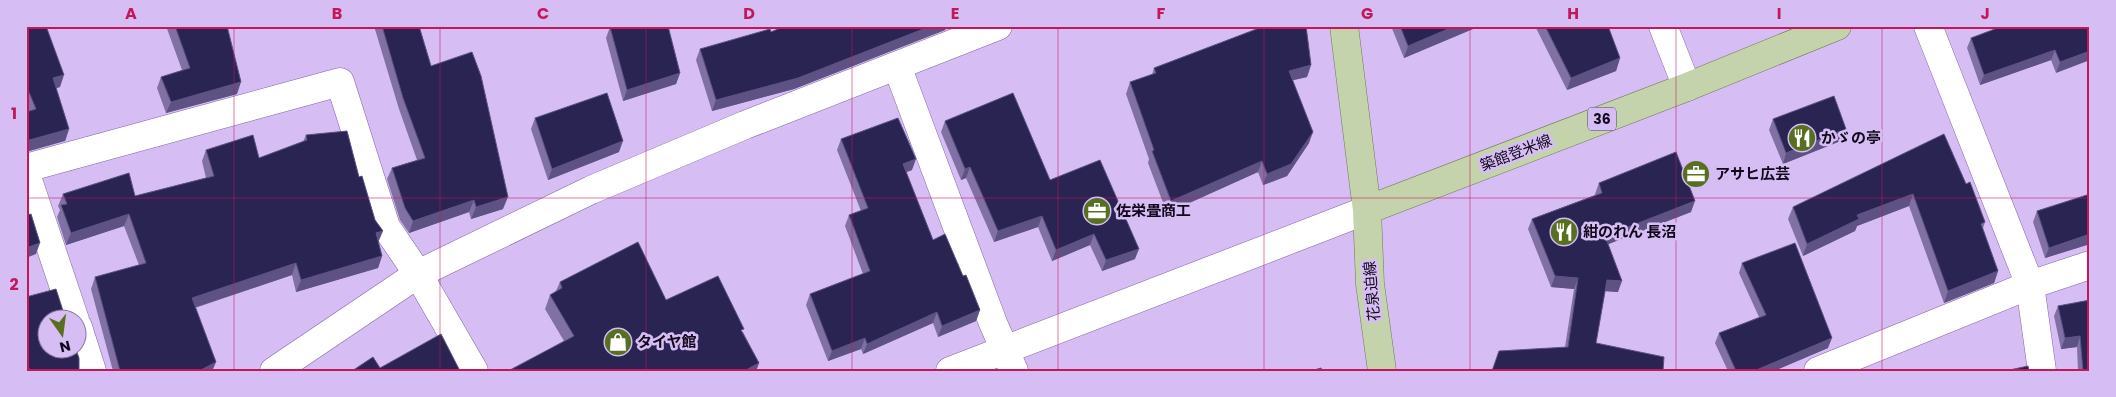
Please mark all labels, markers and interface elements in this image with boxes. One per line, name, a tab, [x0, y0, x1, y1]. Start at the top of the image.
text: A	[125, 2, 137, 25]
text: B	[332, 2, 342, 25]
text: C	[537, 2, 549, 25]
text: D	[743, 2, 755, 25]
text: E	[951, 2, 959, 25]
text: F	[1157, 2, 1166, 25]
text: G	[1361, 2, 1373, 25]
text: H	[1567, 2, 1579, 25]
text: I	[1777, 2, 1781, 25]
text: J	[1980, 2, 1990, 25]
text: 1	[11, 102, 17, 125]
road number: 36	[1588, 108, 1616, 130]
restaurant icon: かゞの亭	[1787, 123, 1817, 153]
place label: かゞの亭	[1821, 127, 1881, 148]
street label: 築館登米線	[1477, 129, 1555, 176]
office icon: アサヒ広芸	[1681, 159, 1711, 189]
place label: アサヒ広芸	[1715, 163, 1790, 184]
office icon: 佐栄畳商工	[1082, 196, 1112, 226]
place label: 佐栄畳商工	[1116, 200, 1191, 221]
restaurant icon: 紺のれん 長沼	[1549, 217, 1579, 247]
place label: 紺のれん 長沼	[1583, 221, 1676, 242]
street label: 花泉迫線	[1358, 260, 1385, 322]
text: 2	[9, 273, 19, 296]
north arrow	[38, 310, 88, 360]
shop icon: タイヤ館	[603, 327, 633, 357]
place label: タイヤ館	[637, 331, 697, 352]
text: N	[58, 336, 73, 358]

